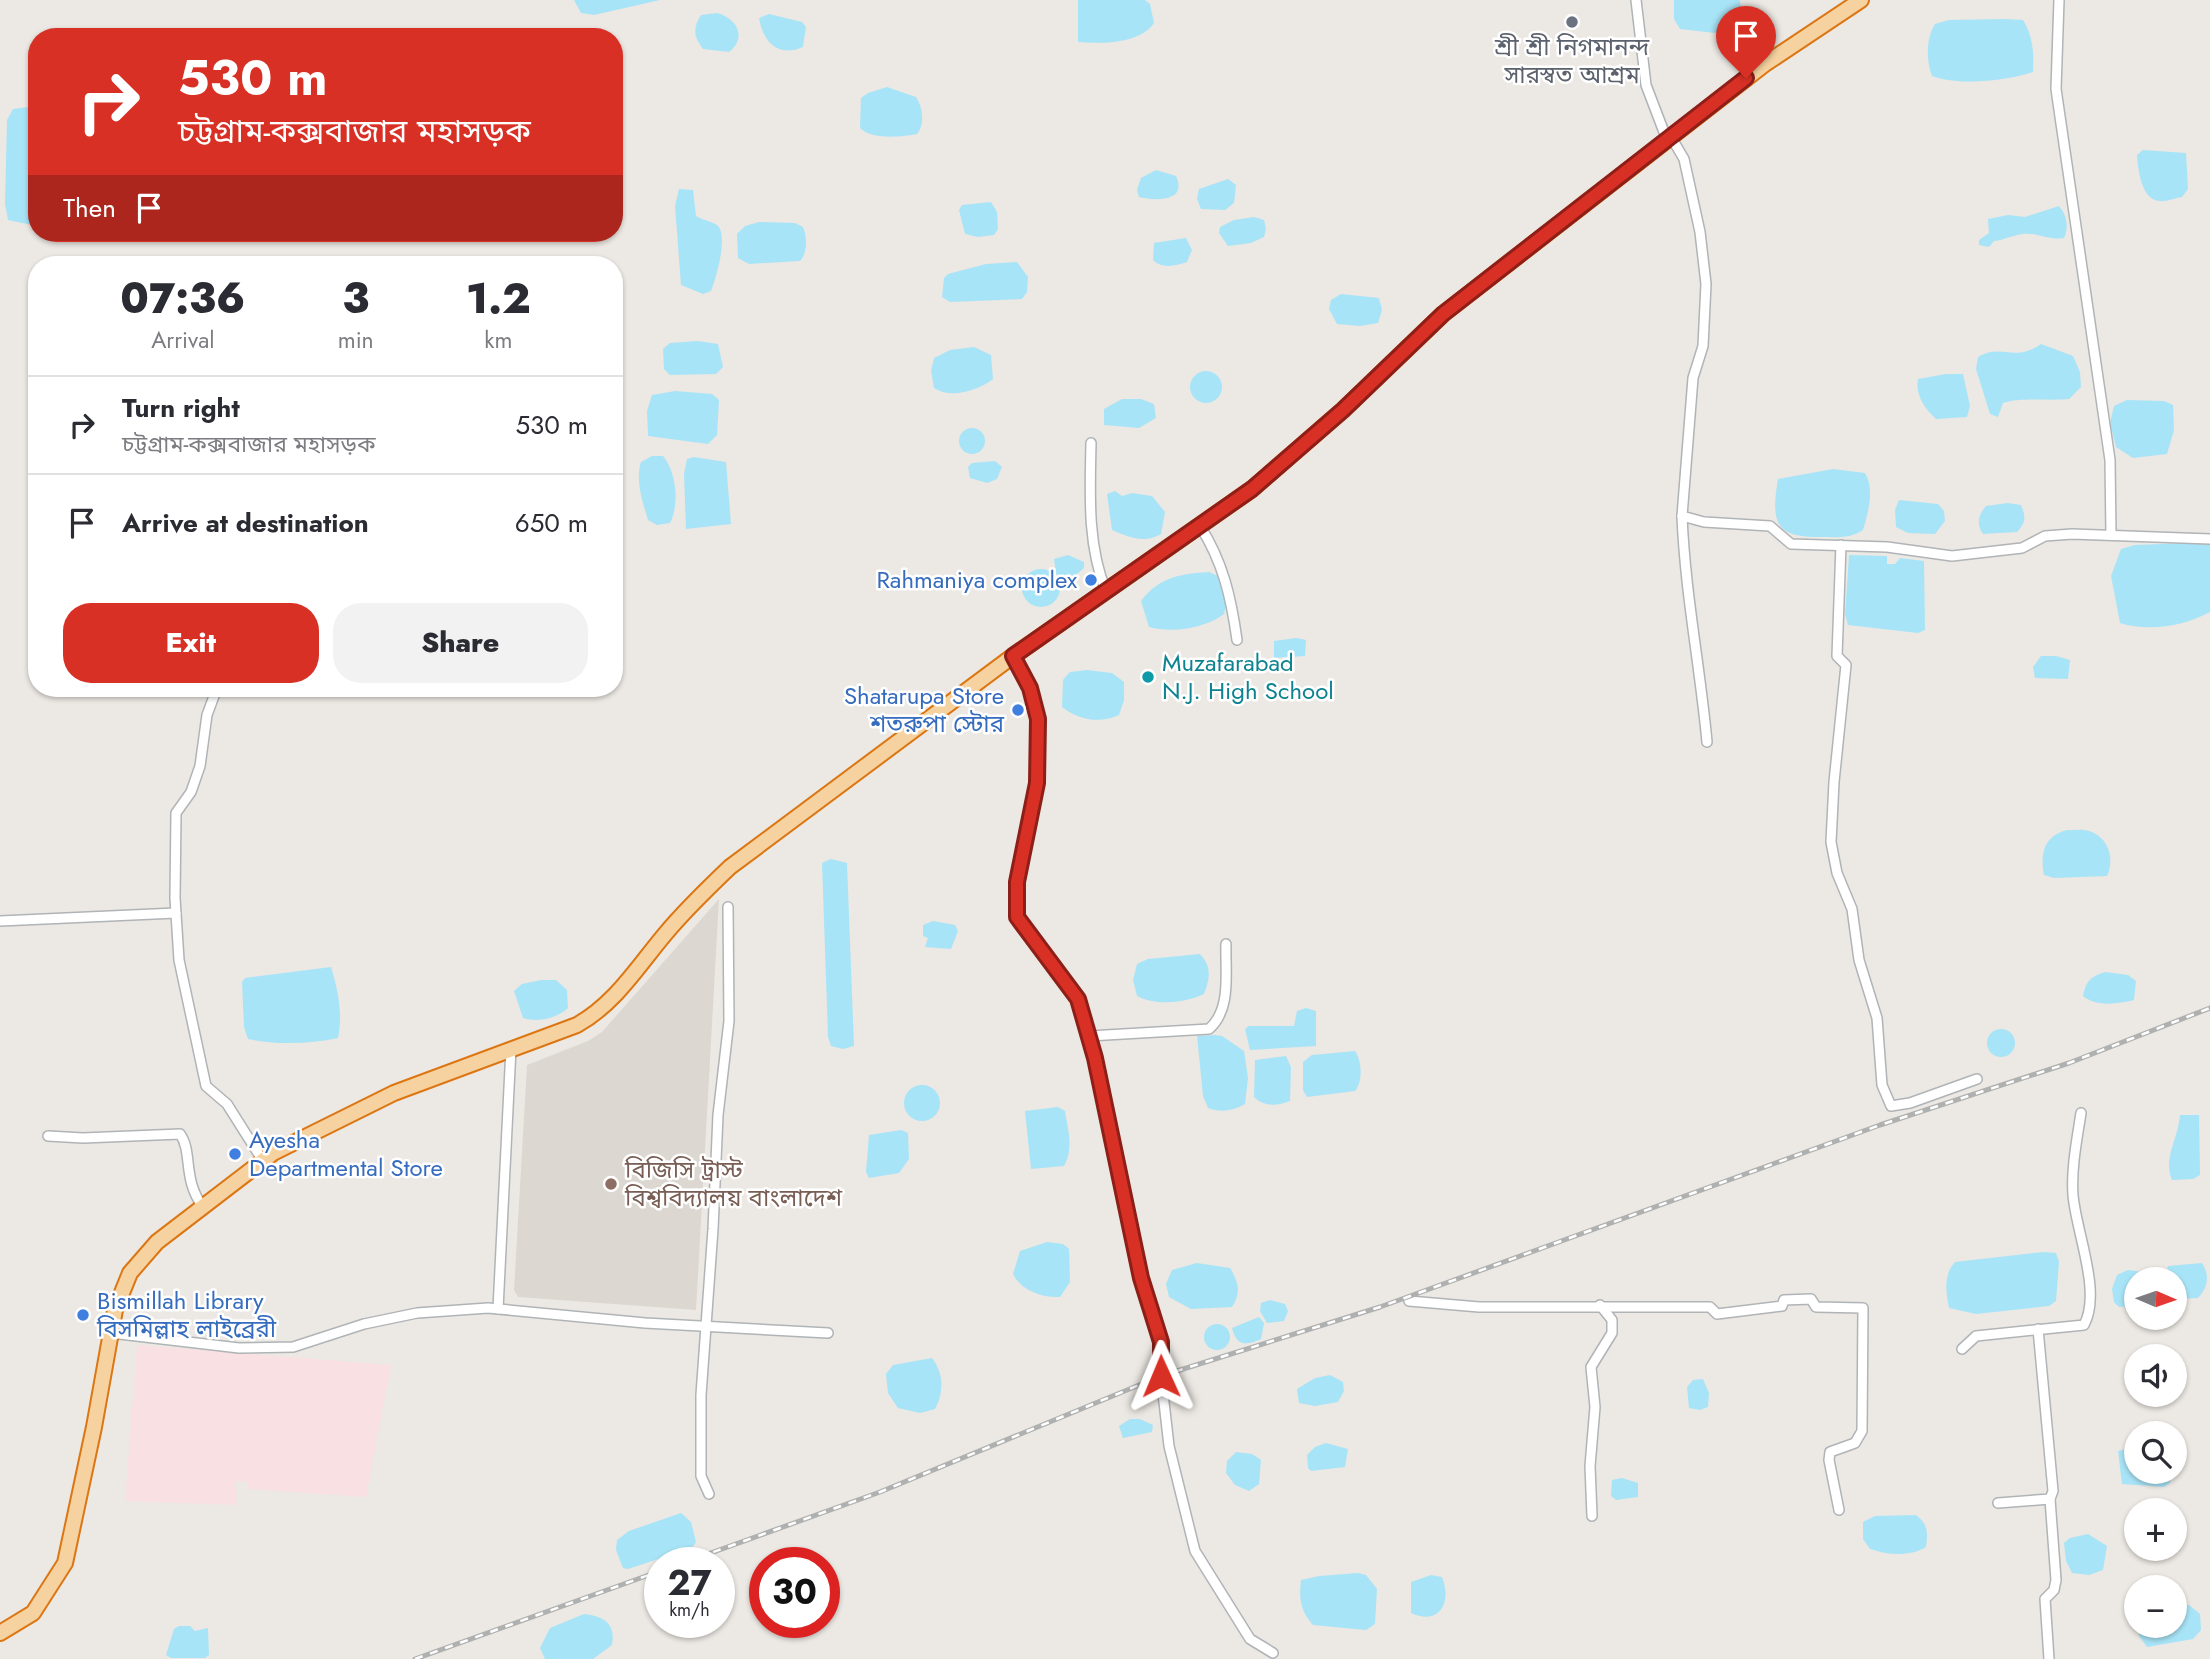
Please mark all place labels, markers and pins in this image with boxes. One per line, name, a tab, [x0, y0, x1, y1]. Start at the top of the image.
pin	[1716, 6, 1776, 78]
marker: শ্রী শ্রী নিগমানন্দ সারস্বত আশ্রম	[1564, 14, 1580, 30]
place label: শ্রী শ্রী নিগমানন্দ সারস্বত আশ্রম	[1494, 29, 1650, 92]
place label: Rahmaniya complex	[876, 562, 1078, 597]
marker: Rahmaniya complex	[1083, 572, 1099, 588]
place label: Muzafarabad N.J. High School	[1162, 645, 1334, 708]
marker: Muzafarabad N.J. High School	[1140, 669, 1156, 685]
place label: Shatarupa Store শতরুপা স্টোর	[844, 678, 1005, 741]
marker: Shatarupa Store শতরুপা স্টোর	[1010, 702, 1026, 718]
place label: Ayesha Departmental Store	[249, 1122, 443, 1185]
marker: Ayesha Departmental Store	[227, 1146, 243, 1162]
place label: বিজিসি ট্রাস্ট বিশ্ববিদ্যালয় বাংলাদেশ	[624, 1152, 843, 1215]
marker: বিজিসি ট্রাস্ট বিশ্ববিদ্যালয় বাংলাদেশ	[603, 1176, 619, 1192]
place label: Bismillah Library বিসমিল্লাহ লাইব্রেরী	[96, 1283, 277, 1346]
marker: Bismillah Library বিসমিল্লাহ লাইব্রেরী	[75, 1307, 91, 1323]

